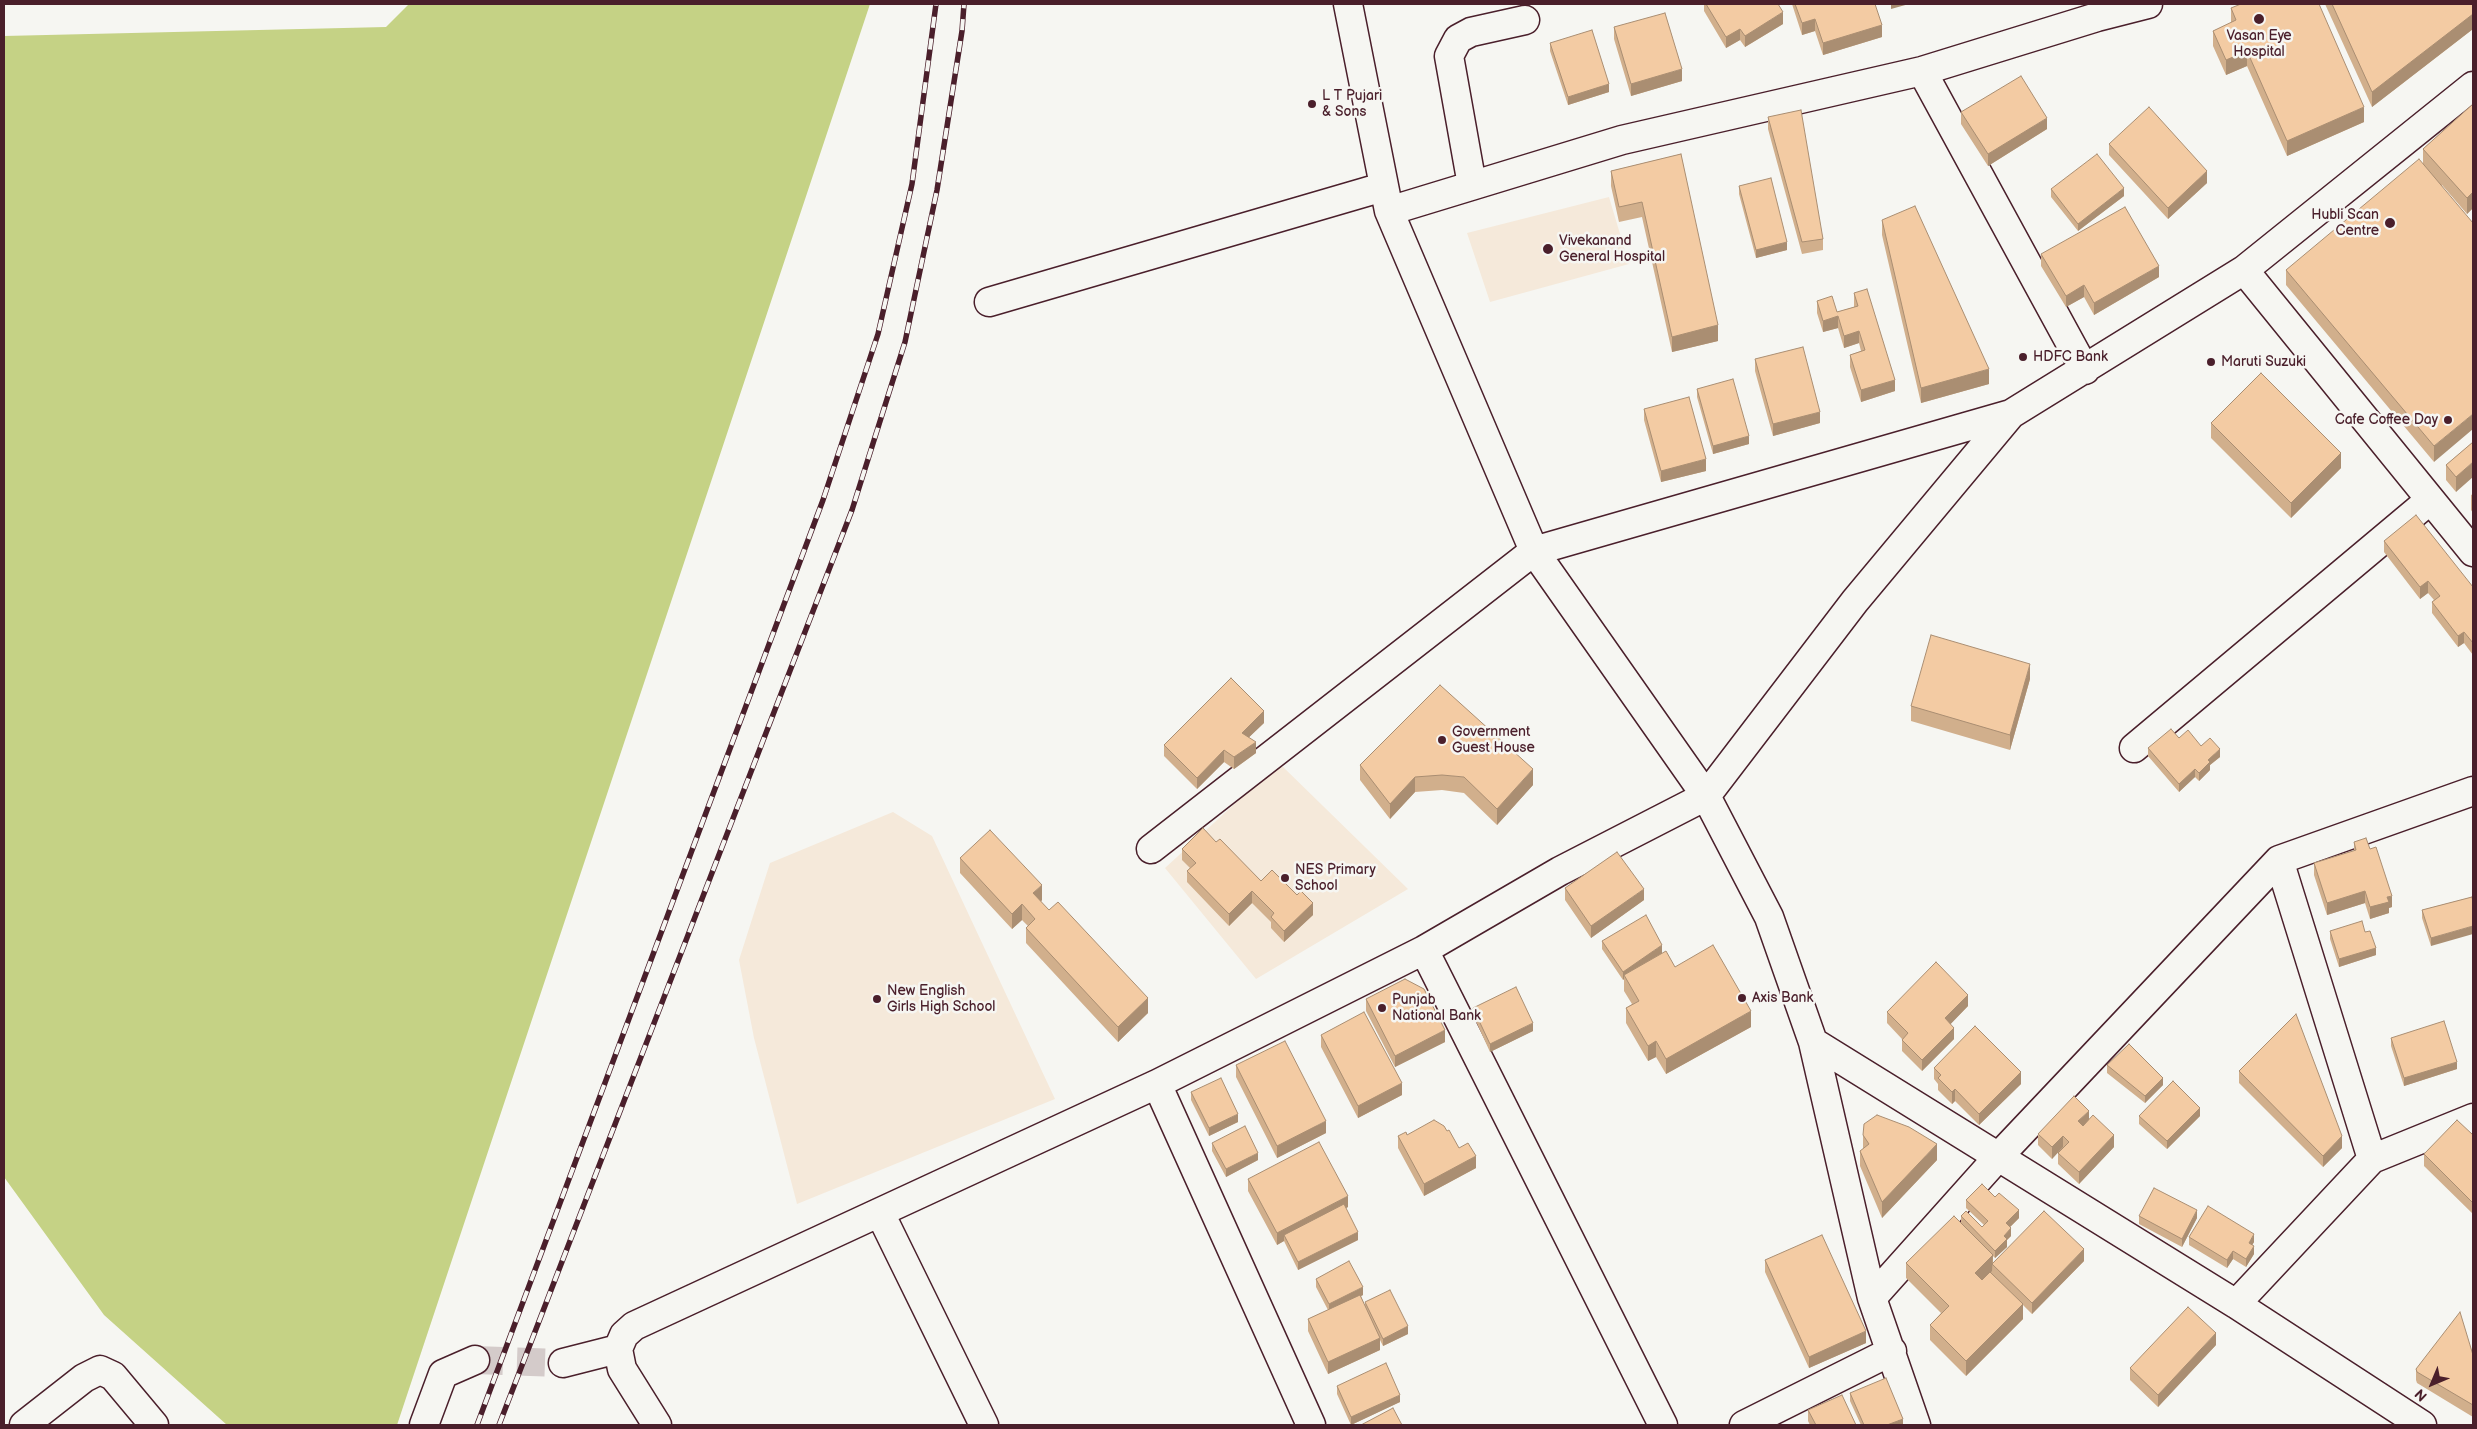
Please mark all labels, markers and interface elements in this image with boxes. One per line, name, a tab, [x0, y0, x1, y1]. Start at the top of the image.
marker: Vasan Eye Hospital	[2252, 12, 2266, 26]
place label: Vasan Eye Hospital	[2226, 28, 2292, 60]
place label: L T Pujari & Sons	[1322, 88, 1382, 120]
marker: L T Pujari & Sons	[1306, 98, 1318, 110]
place label: Hubli Scan Centre	[2311, 207, 2379, 240]
marker: Hubli Scan Centre	[2383, 216, 2397, 230]
place label: Vivekanand General Hospital	[1559, 233, 1665, 266]
marker: Vivekanand General Hospital	[1541, 242, 1555, 256]
place label: HDFC Bank	[2033, 349, 2108, 365]
marker: HDFC Bank	[2017, 351, 2029, 363]
place label: Maruti Suzuki	[2221, 354, 2306, 370]
marker: Maruti Suzuki	[2205, 356, 2217, 368]
place label: Cafe Coffee Day	[2335, 412, 2438, 428]
marker: Cafe Coffee Day	[2442, 414, 2454, 426]
place label: Government Guest House	[1452, 724, 1535, 756]
marker: Government Guest House	[1436, 734, 1448, 746]
place label: NES Primary School	[1295, 862, 1376, 894]
marker: NES Primary School	[1279, 872, 1291, 884]
place label: New English Girls High School	[887, 983, 995, 1016]
place label: Axis Bank	[1752, 990, 1813, 1006]
place label: Punjab National Bank	[1392, 992, 1481, 1024]
marker: Axis Bank	[1736, 992, 1748, 1004]
marker: New English Girls High School	[871, 993, 883, 1005]
marker: Punjab National Bank	[1376, 1002, 1388, 1014]
north arrow	[2407, 1359, 2457, 1409]
text: N	[2411, 1385, 2431, 1405]

